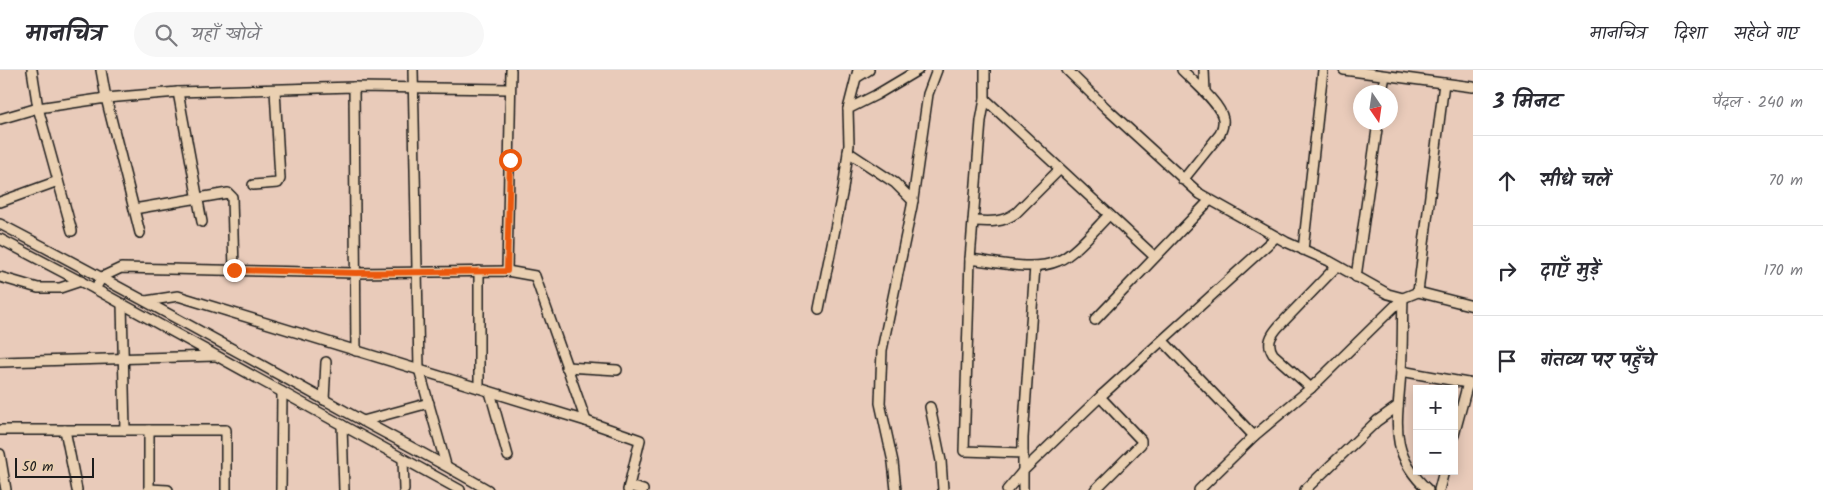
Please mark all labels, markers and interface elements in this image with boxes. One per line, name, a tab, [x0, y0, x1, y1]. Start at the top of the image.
search box	[134, 12, 484, 57]
text: मानचित्र	[25, 15, 104, 54]
text: यहाँ खोजें	[192, 20, 260, 50]
text: मानचित्र	[1590, 20, 1646, 49]
text: दिशा	[1674, 20, 1706, 49]
text: सहेजे गए	[1734, 20, 1798, 49]
icon: search	[152, 21, 180, 49]
north arrow	[1353, 85, 1398, 130]
text: 3 मिनट	[1493, 86, 1560, 119]
text: पैदल · 240 m	[1713, 90, 1803, 115]
route start	[499, 149, 522, 172]
text: सीधे चलें	[1540, 166, 1610, 196]
icon: ahead	[1493, 167, 1521, 195]
text: 70 m	[1768, 168, 1803, 193]
text: दाएँ मुड़ें	[1540, 256, 1599, 286]
icon: right	[1493, 257, 1521, 285]
text: 170 m	[1763, 258, 1803, 283]
route end	[223, 259, 246, 282]
text: गंतव्य पर पहुँचे	[1540, 346, 1655, 376]
icon: arrive	[1493, 347, 1521, 375]
map controls	[1413, 385, 1458, 475]
button: +	[1413, 385, 1458, 430]
button: −	[1413, 430, 1458, 475]
scale bar	[15, 455, 94, 478]
text: 50 m	[22, 456, 53, 478]

